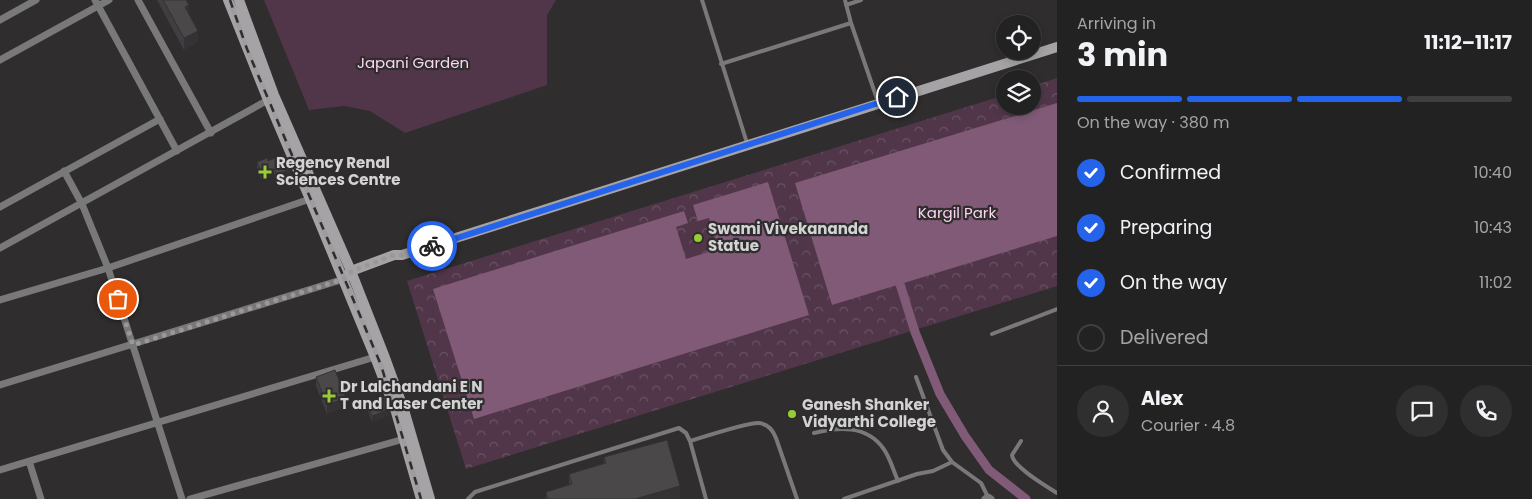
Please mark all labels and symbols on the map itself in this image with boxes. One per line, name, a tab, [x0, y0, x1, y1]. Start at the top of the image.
park label: Japani Garden	[357, 52, 469, 73]
pin	[876, 76, 918, 118]
place label: Regency Renal Sciences Centre	[276, 152, 400, 190]
marker: Regency Renal Sciences Centre	[258, 165, 272, 179]
park label: Kargil Park	[918, 202, 996, 223]
place label: Swami Vivekananda Statue	[708, 218, 868, 256]
courier	[407, 221, 457, 271]
marker: Swami Vivekananda Statue	[692, 232, 704, 244]
pin	[97, 278, 139, 320]
place label: Dr Lalchandani E N T and Laser Center	[340, 376, 483, 414]
marker: Dr Lalchandani E N T and Laser Center	[322, 389, 336, 403]
place label: Ganesh Shanker Vidyarthi College	[802, 394, 936, 432]
marker: Ganesh Shanker Vidyarthi College	[786, 408, 798, 420]

